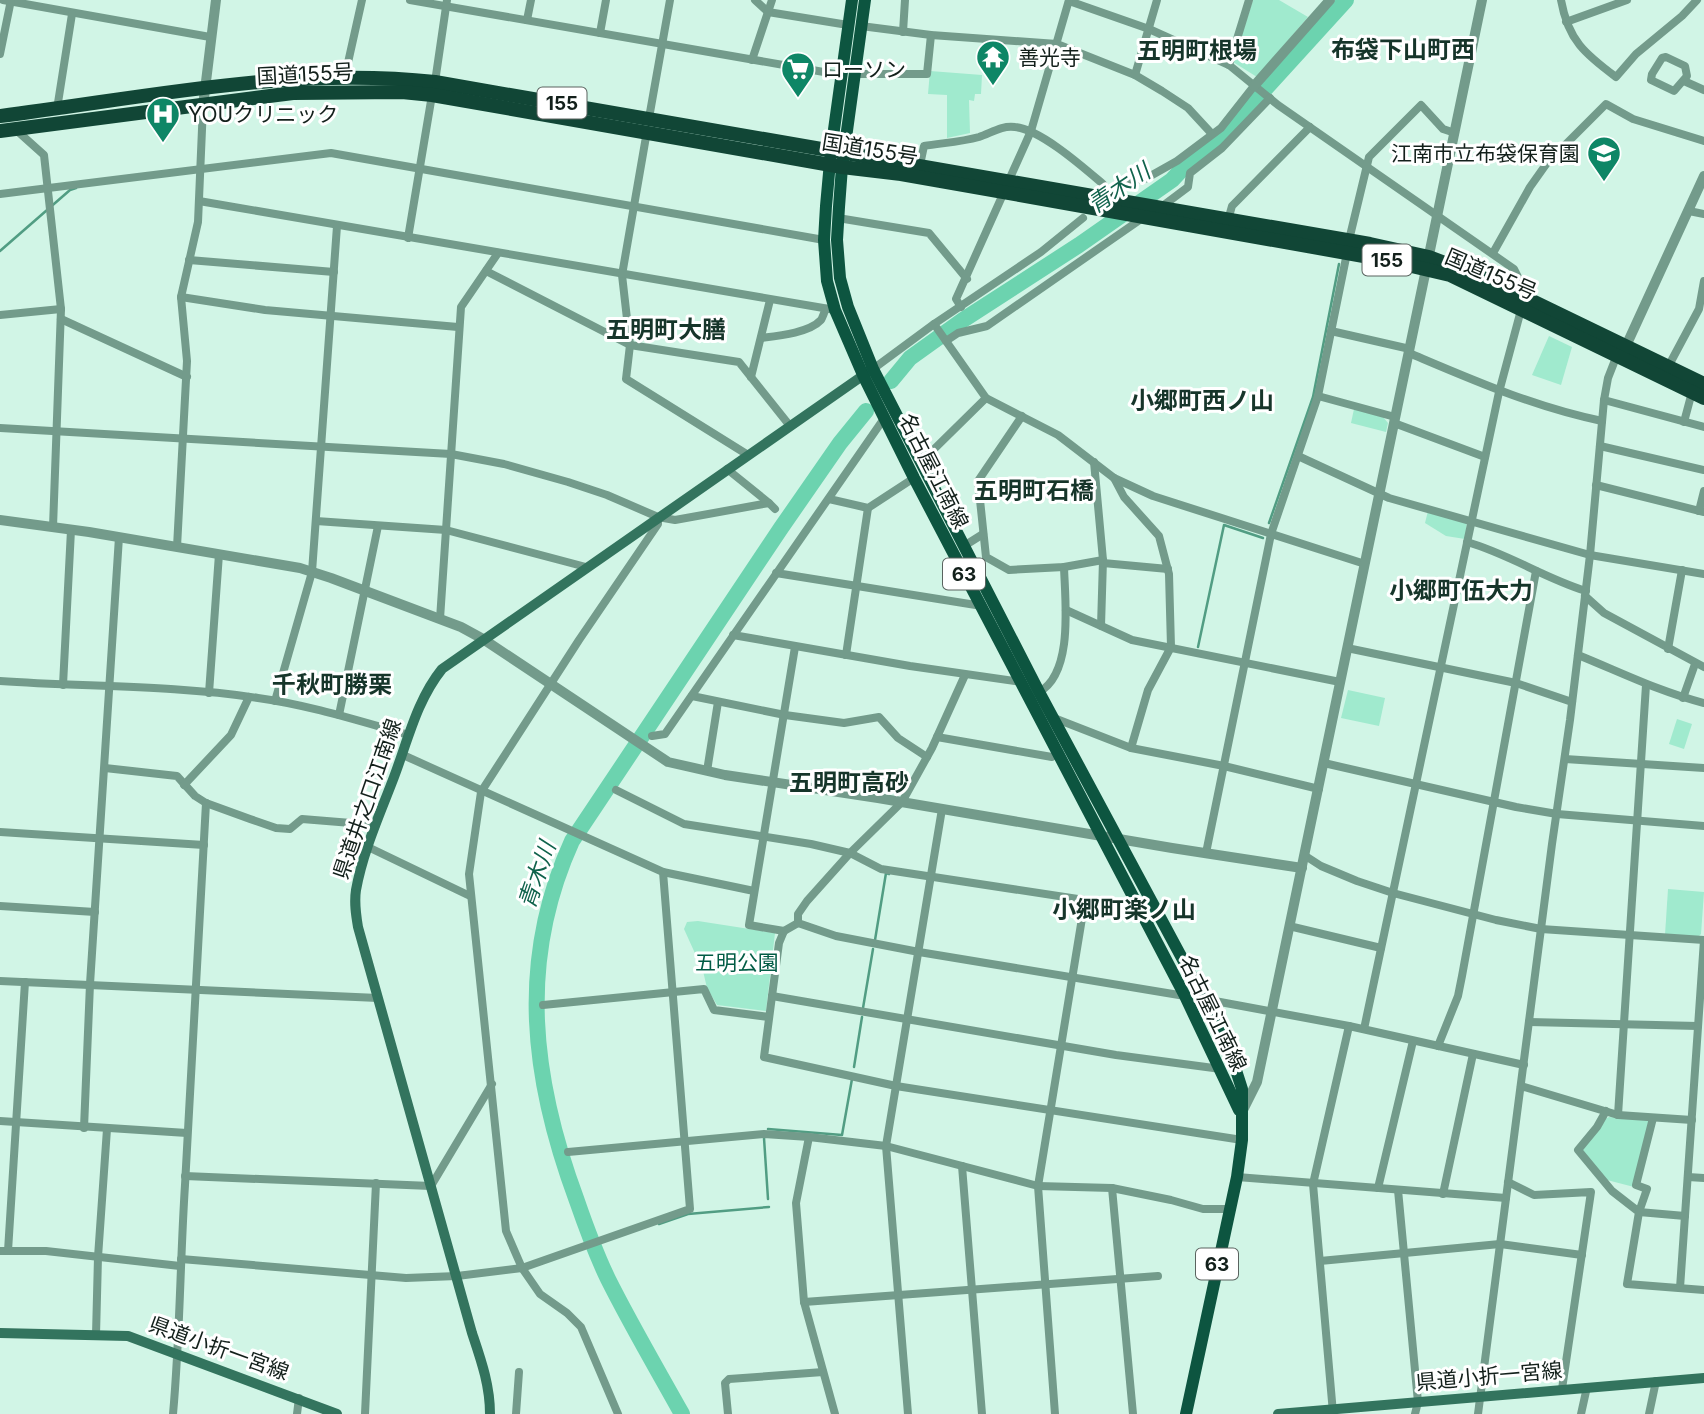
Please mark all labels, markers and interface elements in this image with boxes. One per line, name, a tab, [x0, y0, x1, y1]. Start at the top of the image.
district label: 布袋下山町西	[1331, 35, 1475, 64]
district label: 五明町根場	[1137, 36, 1257, 65]
temple icon: 善光寺	[974, 38, 1012, 87]
place label: 善光寺	[1018, 45, 1081, 70]
supermarket icon: ローソン	[779, 50, 817, 99]
place label: ローソン	[822, 57, 906, 82]
street label: 国道155号	[256, 59, 354, 89]
road number: 155	[538, 88, 586, 118]
hospital icon: YOUクリニック	[144, 95, 182, 144]
place label: YOUクリニック	[188, 102, 338, 127]
street label: 国道155号	[820, 129, 920, 169]
school or university icon: 江南市立布袋保育園	[1585, 134, 1623, 183]
place label: 江南市立布袋保育園	[1391, 141, 1580, 166]
water label: 青木川	[1083, 155, 1158, 219]
road number: 155	[1362, 244, 1412, 276]
street label: 国道155号	[1441, 244, 1541, 304]
district label: 五明町大膳	[606, 315, 726, 344]
district label: 小郷町西ノ山	[1130, 386, 1274, 415]
street label: 名古屋江南線	[894, 409, 974, 533]
district label: 五明町石橋	[974, 476, 1094, 505]
road number: 63	[943, 558, 985, 590]
district label: 小郷町伍大力	[1389, 576, 1533, 605]
district label: 千秋町勝栗	[272, 670, 392, 699]
street label: 県道井之口江南線	[328, 716, 406, 882]
district label: 五明町高砂	[789, 768, 909, 797]
water label: 青木川	[513, 835, 562, 912]
district label: 小郷町楽ノ山	[1052, 895, 1196, 924]
park label: 五明公園	[695, 950, 779, 975]
street label: 名古屋江南線	[1174, 951, 1252, 1075]
road number: 63	[1196, 1248, 1238, 1280]
street label: 県道小折一宮線	[146, 1311, 292, 1385]
street label: 県道小折一宮線	[1415, 1357, 1563, 1395]

